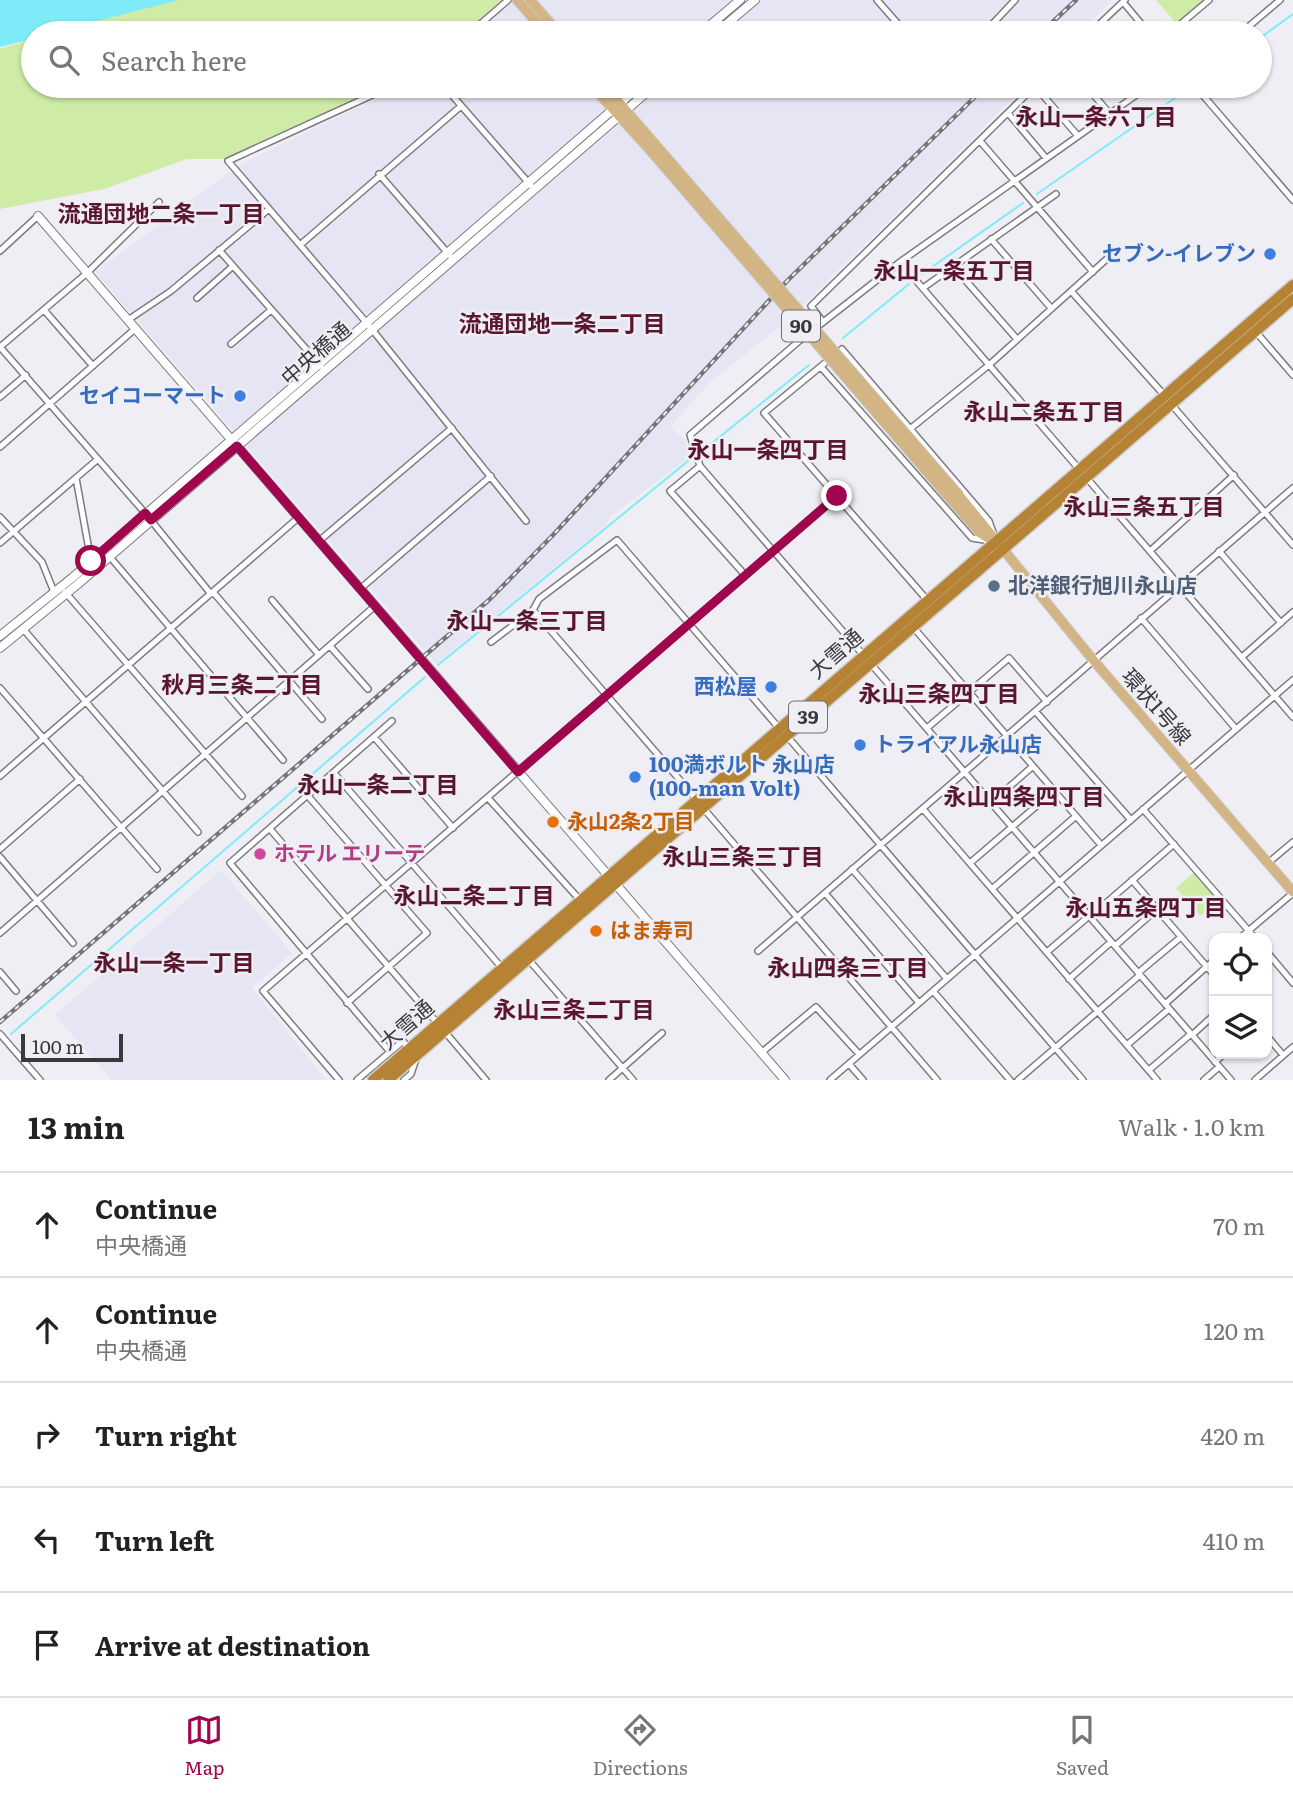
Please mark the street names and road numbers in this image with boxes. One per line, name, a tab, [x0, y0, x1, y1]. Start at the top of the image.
road number: 90	[782, 310, 820, 342]
street label: 中央橋通	[272, 313, 356, 391]
street label: 大雪通	[800, 620, 868, 684]
street label: 環状1号線	[1116, 660, 1200, 750]
road number: 39	[789, 702, 827, 732]
street label: 大雪通	[371, 991, 439, 1055]

